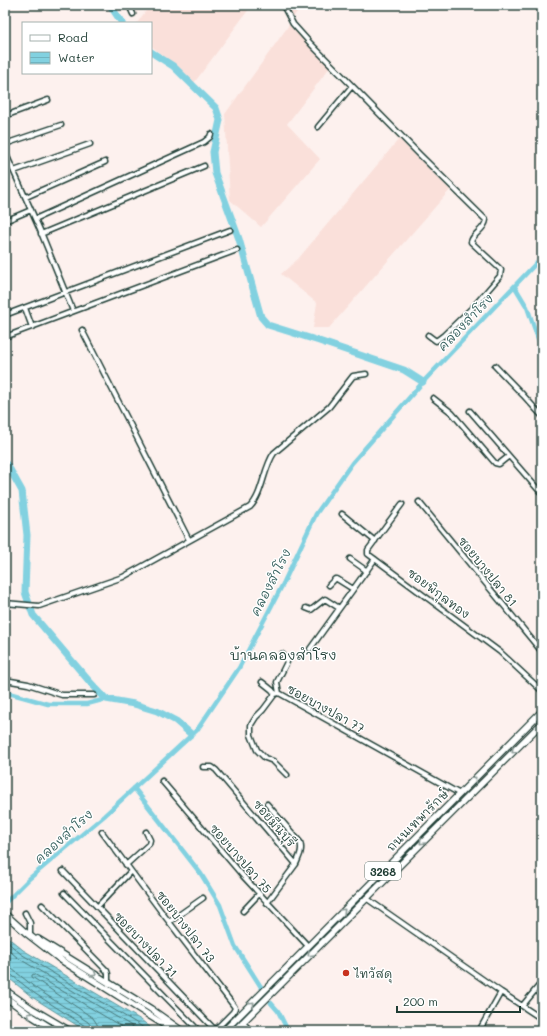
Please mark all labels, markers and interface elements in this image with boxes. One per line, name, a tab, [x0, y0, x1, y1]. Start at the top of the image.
legend	[22, 22, 152, 74]
text: Road	[58, 29, 88, 45]
text: Water	[58, 49, 95, 65]
water label: คลองสำโรง	[434, 290, 497, 354]
street label: ซอยบางปลา 81	[455, 533, 521, 609]
water label: คลองสำโรง	[246, 545, 294, 618]
street label: ซอยพิกุลทอง	[403, 564, 473, 624]
district label: บ้านคลองสำโรง	[230, 645, 336, 664]
street label: ซอยบางปลา 77	[284, 680, 368, 736]
one-way arrow	[511, 746, 519, 754]
one-way arrow	[470, 776, 477, 784]
street label: ถนนเทพารักษ์	[383, 786, 451, 854]
street label: ซอยมีนบุรี	[248, 796, 300, 852]
water label: คลองสำโรง	[30, 805, 96, 867]
street label: ซอยบางปลา 75	[207, 820, 275, 896]
one-way arrow	[419, 838, 427, 845]
road number: 3268	[365, 862, 401, 880]
street label: ซอยบางปลา 73	[153, 887, 219, 965]
street label: ซอยบางปลา 71	[111, 908, 181, 980]
one-way arrow	[338, 908, 346, 916]
one-way arrow	[307, 949, 315, 957]
place label: ไทวัสดุ	[353, 965, 392, 984]
marker: ไทวัสดุ	[341, 968, 351, 978]
one-way arrow	[90, 970, 97, 977]
scale bar	[397, 988, 520, 1014]
text: 200 m	[403, 993, 438, 1009]
one-way arrow	[247, 1001, 255, 1008]
one-way arrow	[27, 1012, 34, 1020]

